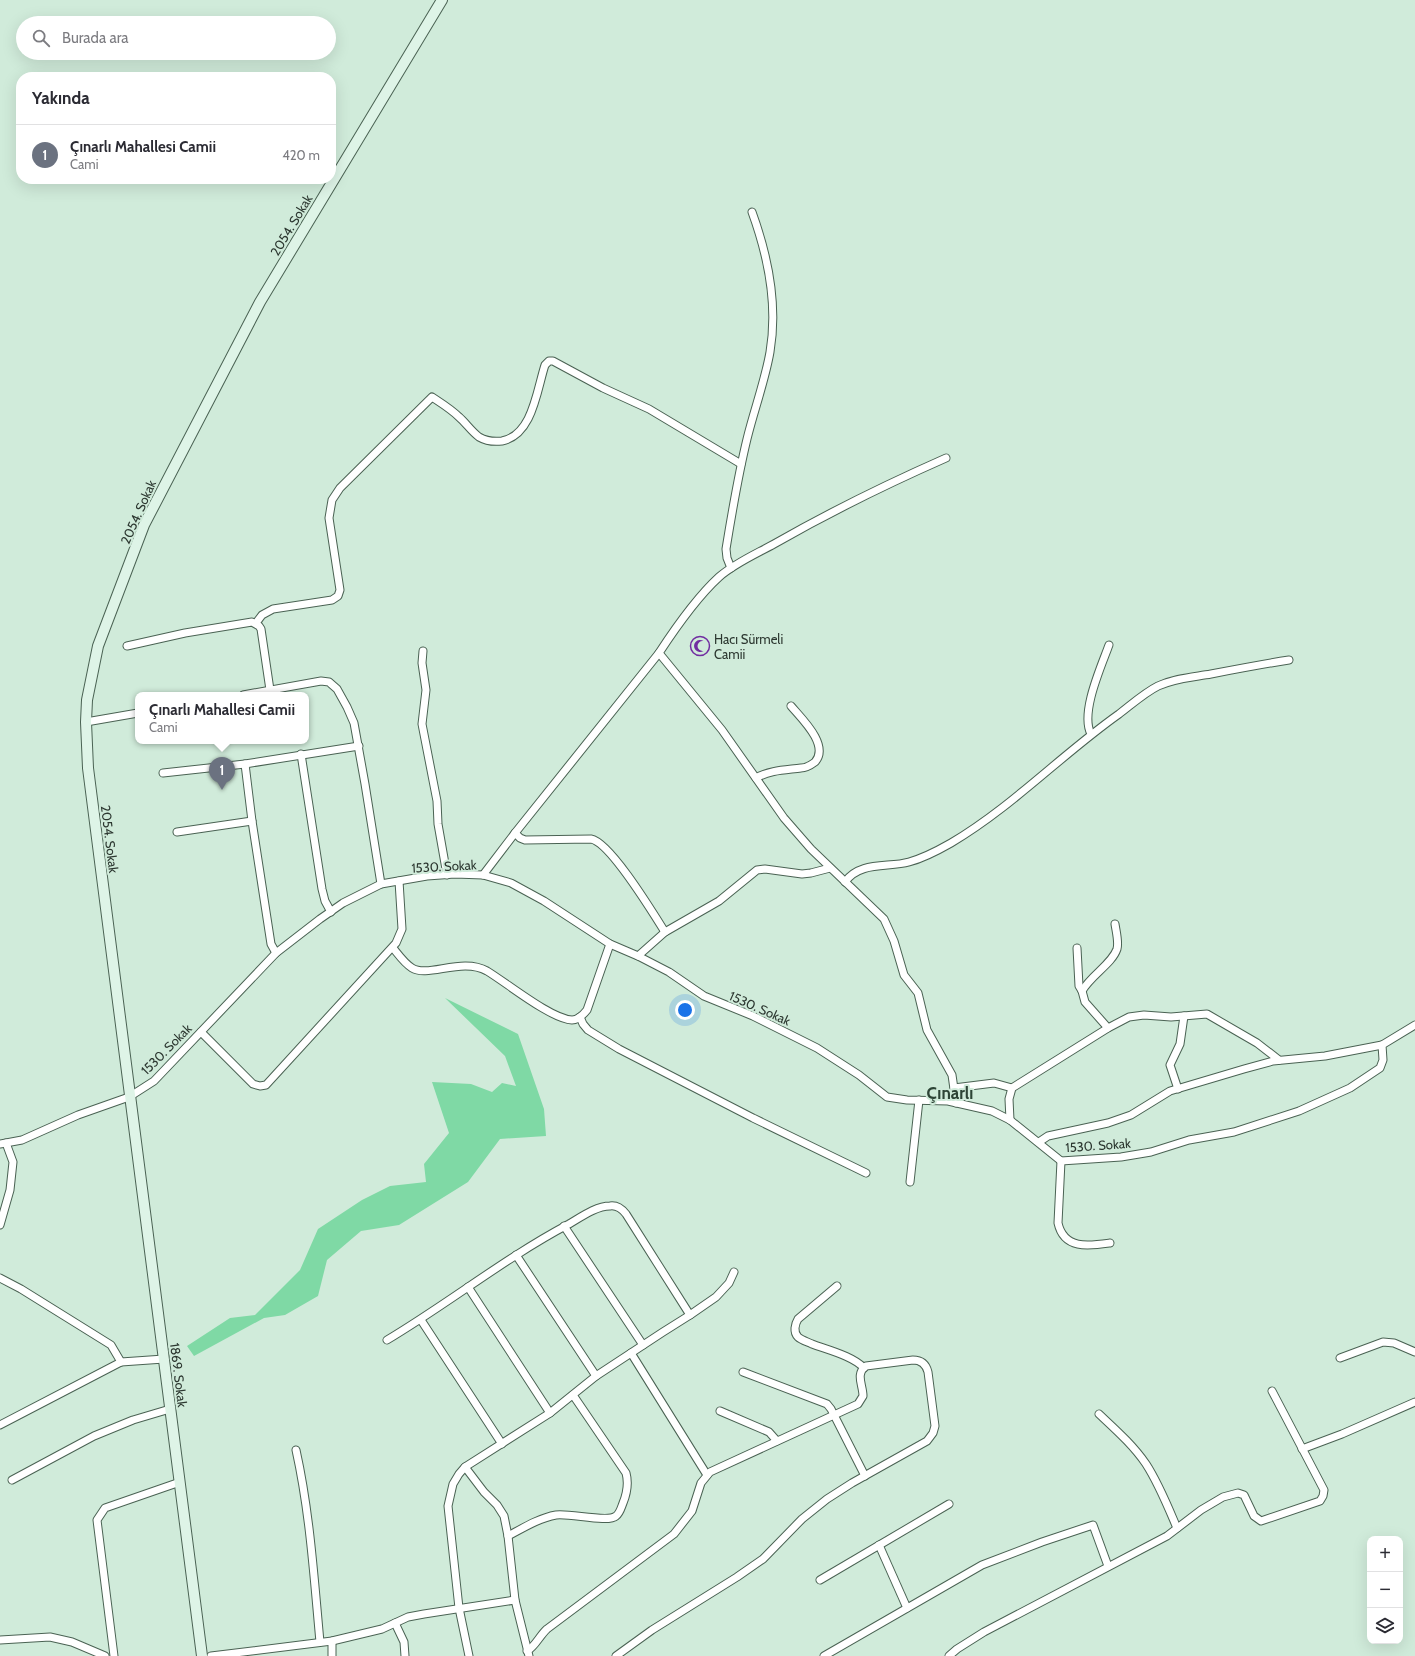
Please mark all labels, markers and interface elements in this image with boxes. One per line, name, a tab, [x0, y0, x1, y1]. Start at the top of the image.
search box	[16, 16, 336, 60]
icon: search	[30, 27, 52, 49]
text: Burada ara	[62, 29, 129, 47]
text: Yakında	[32, 88, 90, 108]
text: Çınarlı Mahallesi Camii	[70, 138, 216, 156]
text: 1	[43, 147, 47, 163]
text: 420 m	[282, 147, 320, 163]
text: Cami	[70, 156, 98, 172]
street label: 2054. Sokak	[267, 191, 316, 258]
street label: 2054. Sokak	[117, 477, 159, 547]
place label: Hacı Sürmeli Camii	[714, 631, 783, 662]
mosque icon: Hacı Sürmeli Camii	[689, 635, 711, 657]
popup	[135, 692, 309, 744]
text: Çınarlı Mahallesi Camii	[149, 701, 295, 719]
text: Cami	[149, 719, 177, 735]
pin: 1	[209, 757, 235, 790]
street label: 2054. Sokak	[98, 804, 122, 874]
street label: 1530. Sokak	[411, 856, 477, 876]
street label: 1530. Sokak	[727, 987, 793, 1029]
your location	[675, 1000, 695, 1020]
street label: 1530. Sokak	[137, 1020, 195, 1078]
district label: Çınarlı	[927, 1083, 973, 1103]
street label: 1530. Sokak	[1065, 1135, 1131, 1155]
street label: 1869. Sokak	[167, 1342, 191, 1408]
map controls	[1367, 1536, 1403, 1644]
button: +	[1367, 1536, 1403, 1572]
button: −	[1367, 1572, 1403, 1608]
button: layers	[1367, 1608, 1403, 1644]

